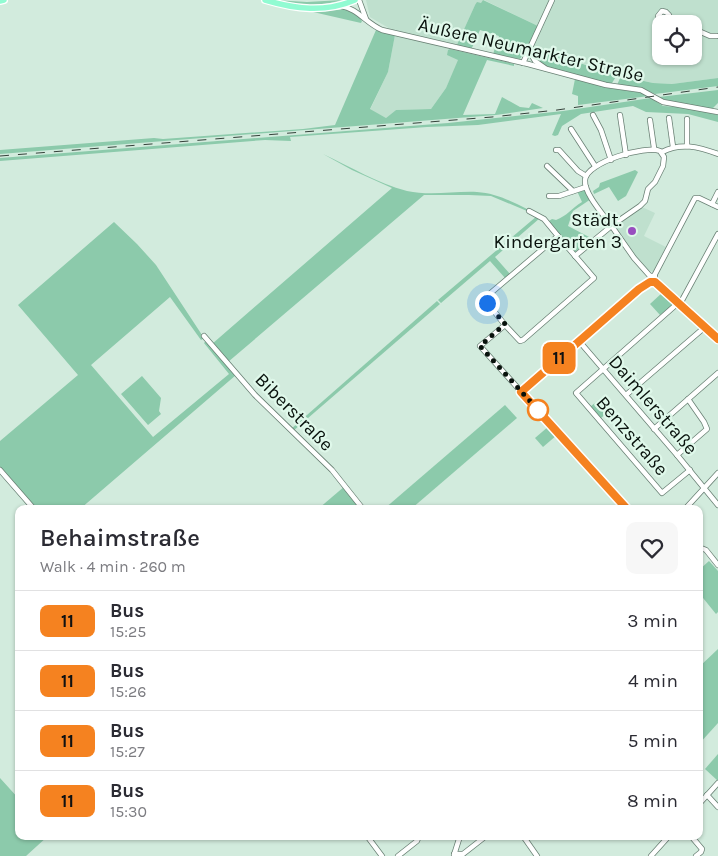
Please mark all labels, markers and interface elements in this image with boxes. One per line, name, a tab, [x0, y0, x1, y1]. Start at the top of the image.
street label: Äußere Neumarkter Straße	[416, 13, 646, 87]
map controls	[652, 15, 702, 65]
button: locate	[652, 15, 702, 65]
place label: Städt. Kindergarten 3	[494, 209, 622, 253]
marker: Städt. Kindergarten 3	[626, 225, 638, 237]
your location	[475, 291, 500, 316]
line badge: 11	[536, 342, 582, 374]
text: 11	[553, 347, 565, 369]
street label: Daimlerstraße	[604, 351, 702, 459]
street label: Biberstraße	[250, 368, 338, 456]
street label: Benzstraße	[592, 392, 672, 480]
unlabelled marker	[527, 399, 549, 421]
button: heart	[626, 522, 678, 574]
text: Behaimstraße	[40, 524, 200, 552]
text: Walk · 4 min · 260 m	[40, 557, 186, 576]
text: Bus	[110, 600, 144, 622]
text: 11	[61, 610, 74, 632]
text: 3 min	[627, 610, 678, 632]
text: 15:25	[110, 622, 146, 641]
text: Bus	[110, 660, 144, 682]
text: 11	[61, 670, 74, 692]
text: 4 min	[628, 670, 678, 692]
text: 15:26	[110, 682, 146, 701]
text: Bus	[110, 720, 144, 742]
text: 11	[61, 730, 74, 752]
text: 5 min	[628, 730, 678, 752]
text: 15:27	[110, 742, 145, 761]
text: Bus	[110, 780, 144, 802]
text: 11	[61, 790, 74, 812]
text: 8 min	[627, 790, 678, 812]
text: 15:30	[110, 802, 147, 821]

